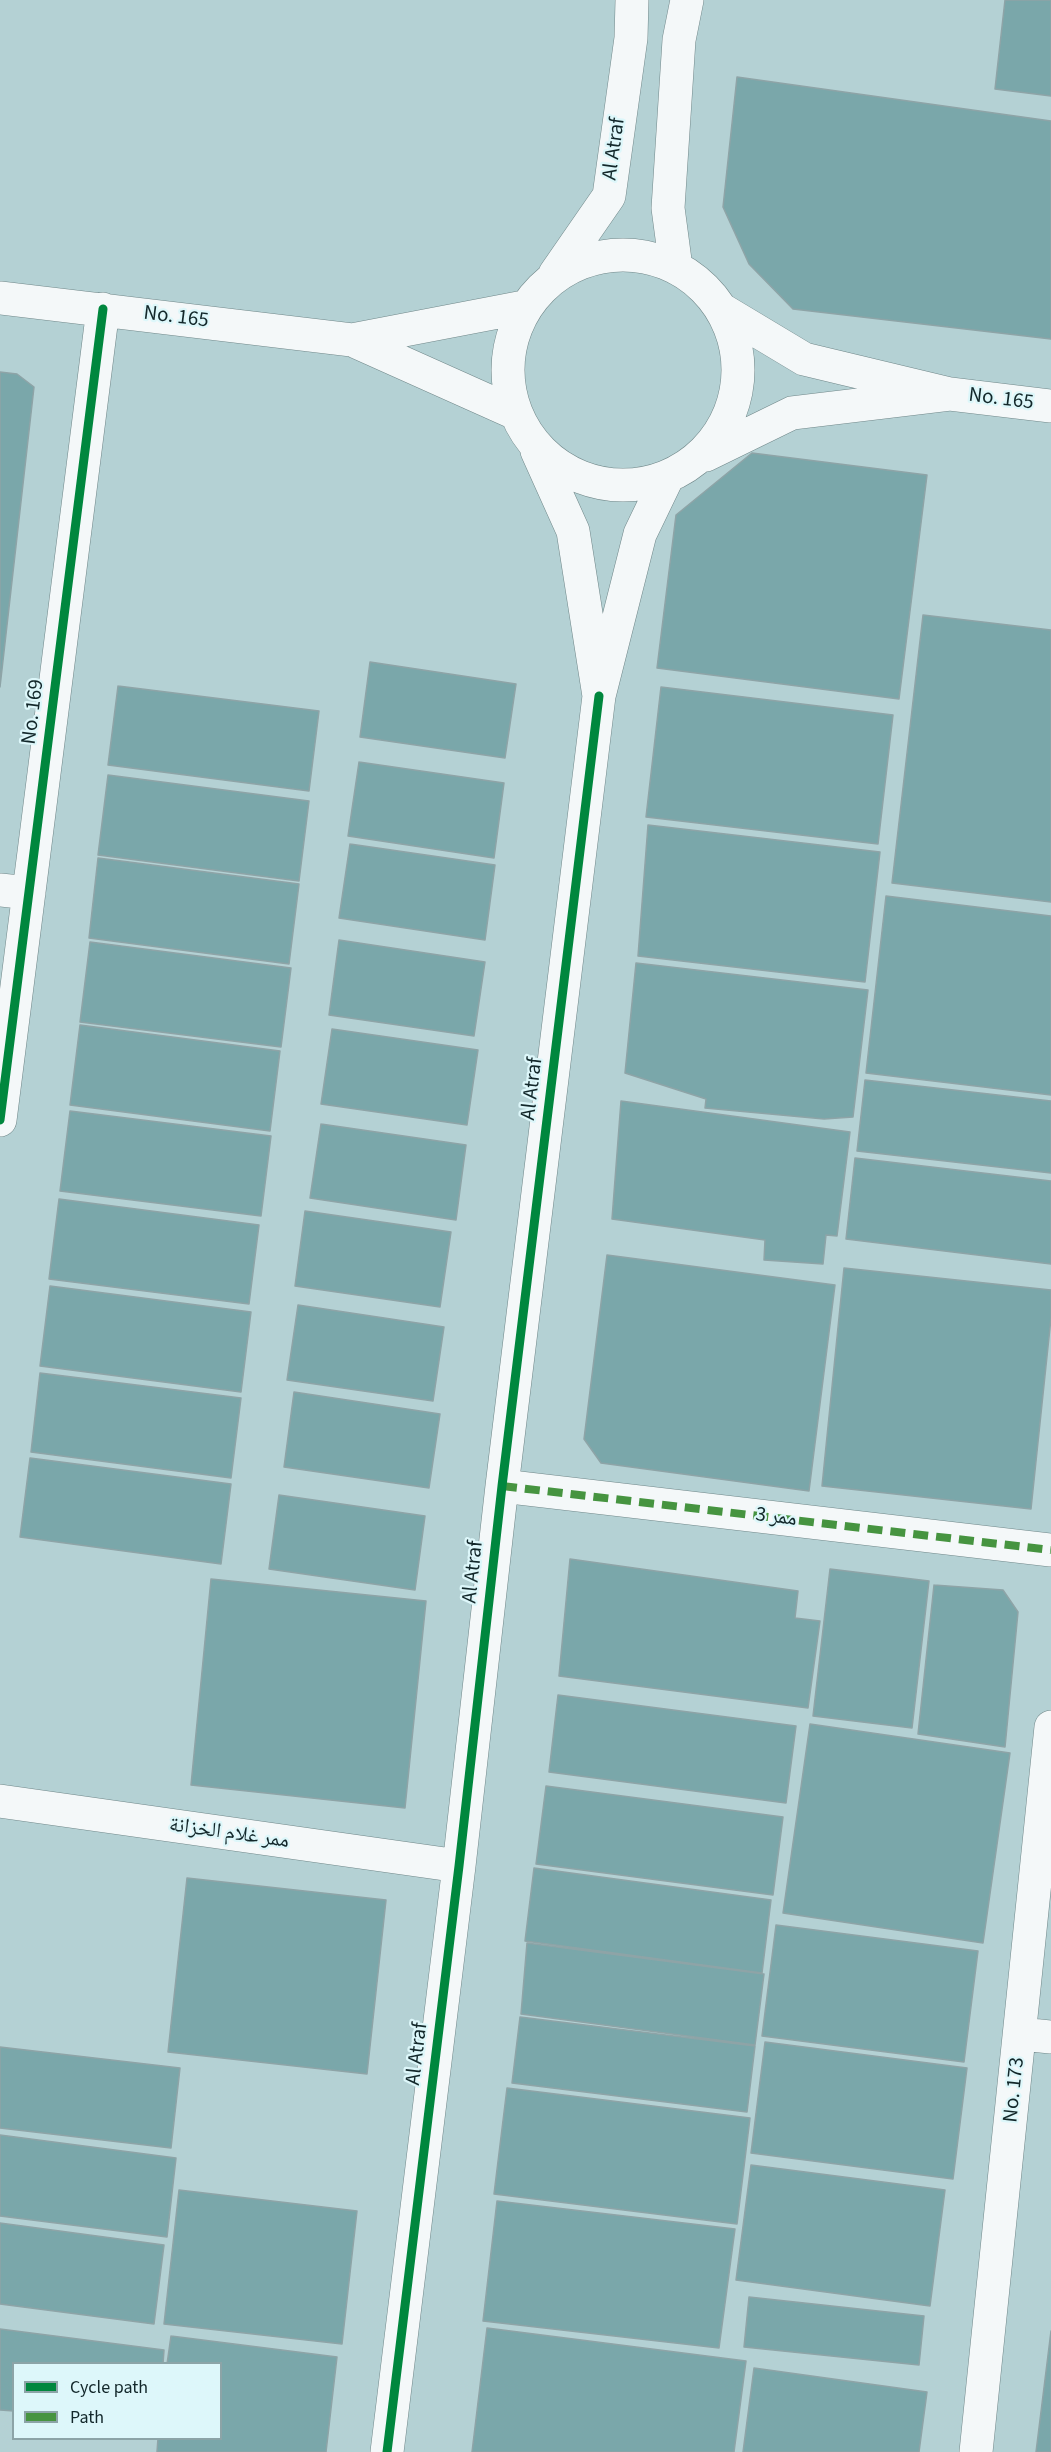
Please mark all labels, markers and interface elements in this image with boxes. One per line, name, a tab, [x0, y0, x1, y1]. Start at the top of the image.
street label: Al Atraf	[598, 116, 632, 182]
street label: No. 165	[142, 302, 210, 334]
street label: No. 165	[967, 384, 1035, 416]
street label: No. 169	[18, 678, 50, 746]
street label: Al Atraf	[517, 1056, 549, 1122]
street label: ممر 3	[754, 1503, 798, 1533]
street label: Al Atraf	[458, 1540, 490, 1604]
street label: ممر غلام الخزانة	[167, 1813, 291, 1855]
street label: Al Atraf	[402, 2021, 434, 2087]
street label: No. 173	[999, 2056, 1031, 2124]
legend	[12, 2362, 222, 2440]
text: Cycle path	[70, 2375, 148, 2400]
text: Path	[70, 2405, 104, 2430]

